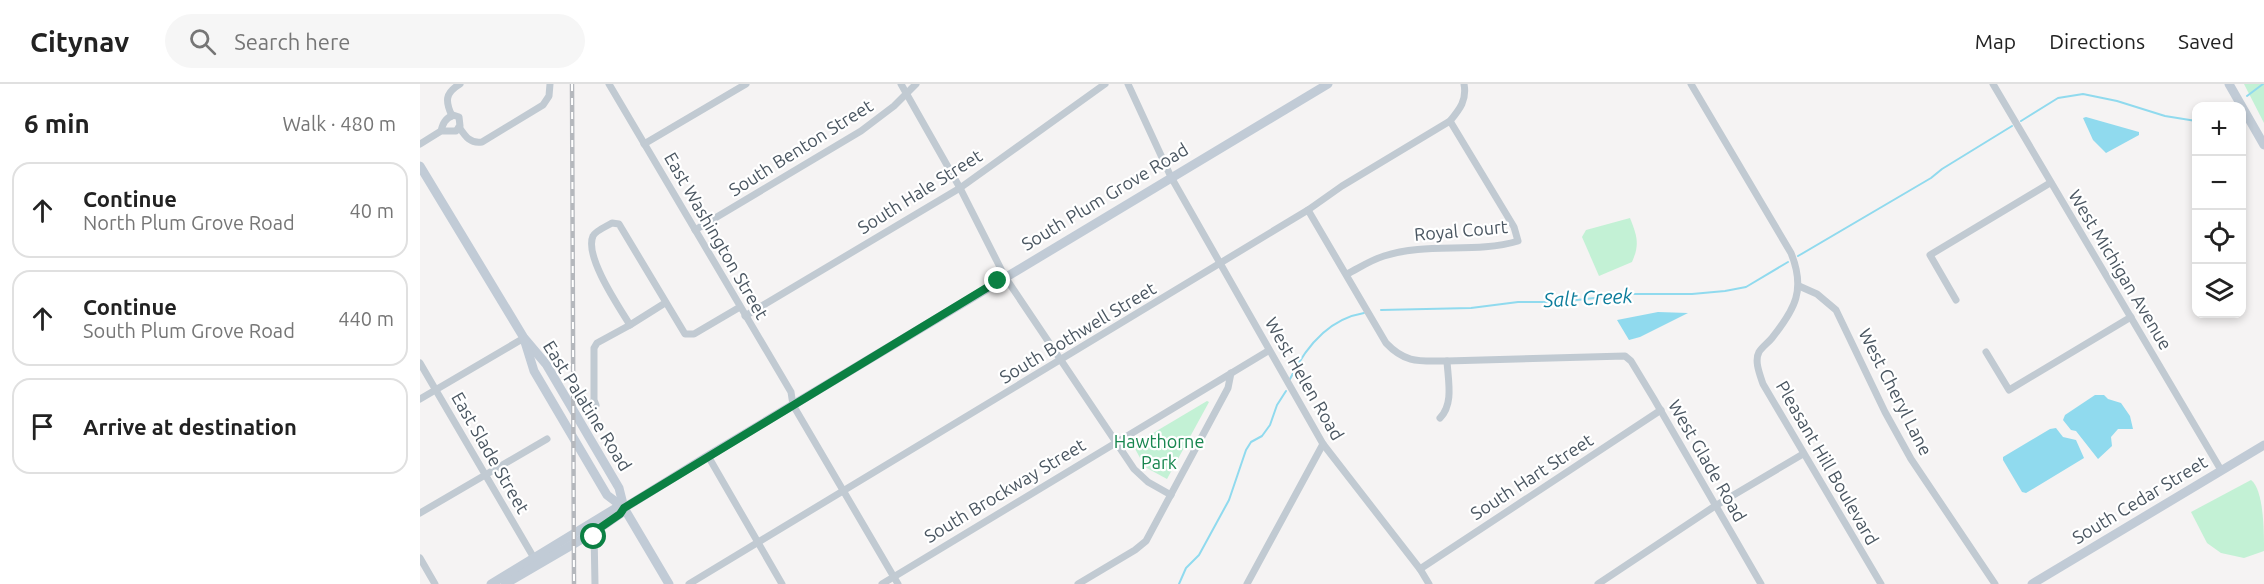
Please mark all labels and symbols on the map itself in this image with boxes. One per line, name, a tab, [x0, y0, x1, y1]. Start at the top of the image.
street label: South Benton Street	[725, 95, 876, 200]
street label: South Plum Grove Road	[1018, 138, 1191, 254]
street label: South Hale Street	[854, 145, 985, 237]
street label: East Washington Street	[661, 149, 773, 322]
street label: West Michigan Avenue	[2065, 186, 2177, 353]
street label: Royal Court	[1413, 216, 1509, 244]
route end	[984, 267, 1010, 293]
street label: South Bothwell Street	[996, 278, 1159, 387]
water label: Salt Creek	[1542, 284, 1634, 311]
street label: West Helen Road	[1262, 314, 1348, 443]
street label: West Cheryl Lane	[1855, 325, 1937, 458]
street label: East Palatine Road	[540, 337, 636, 474]
street label: Pleasant Hill Boulevard	[1773, 377, 1883, 548]
street label: East Slade Street	[448, 388, 534, 517]
street label: West Glade Road	[1665, 396, 1751, 525]
street label: South Hart Street	[1467, 429, 1596, 523]
park label: Hawthorne Park	[1114, 431, 1204, 472]
street label: South Brockway Street	[920, 434, 1089, 546]
street label: South Cedar Street	[2068, 451, 2210, 547]
route start	[580, 523, 606, 549]

